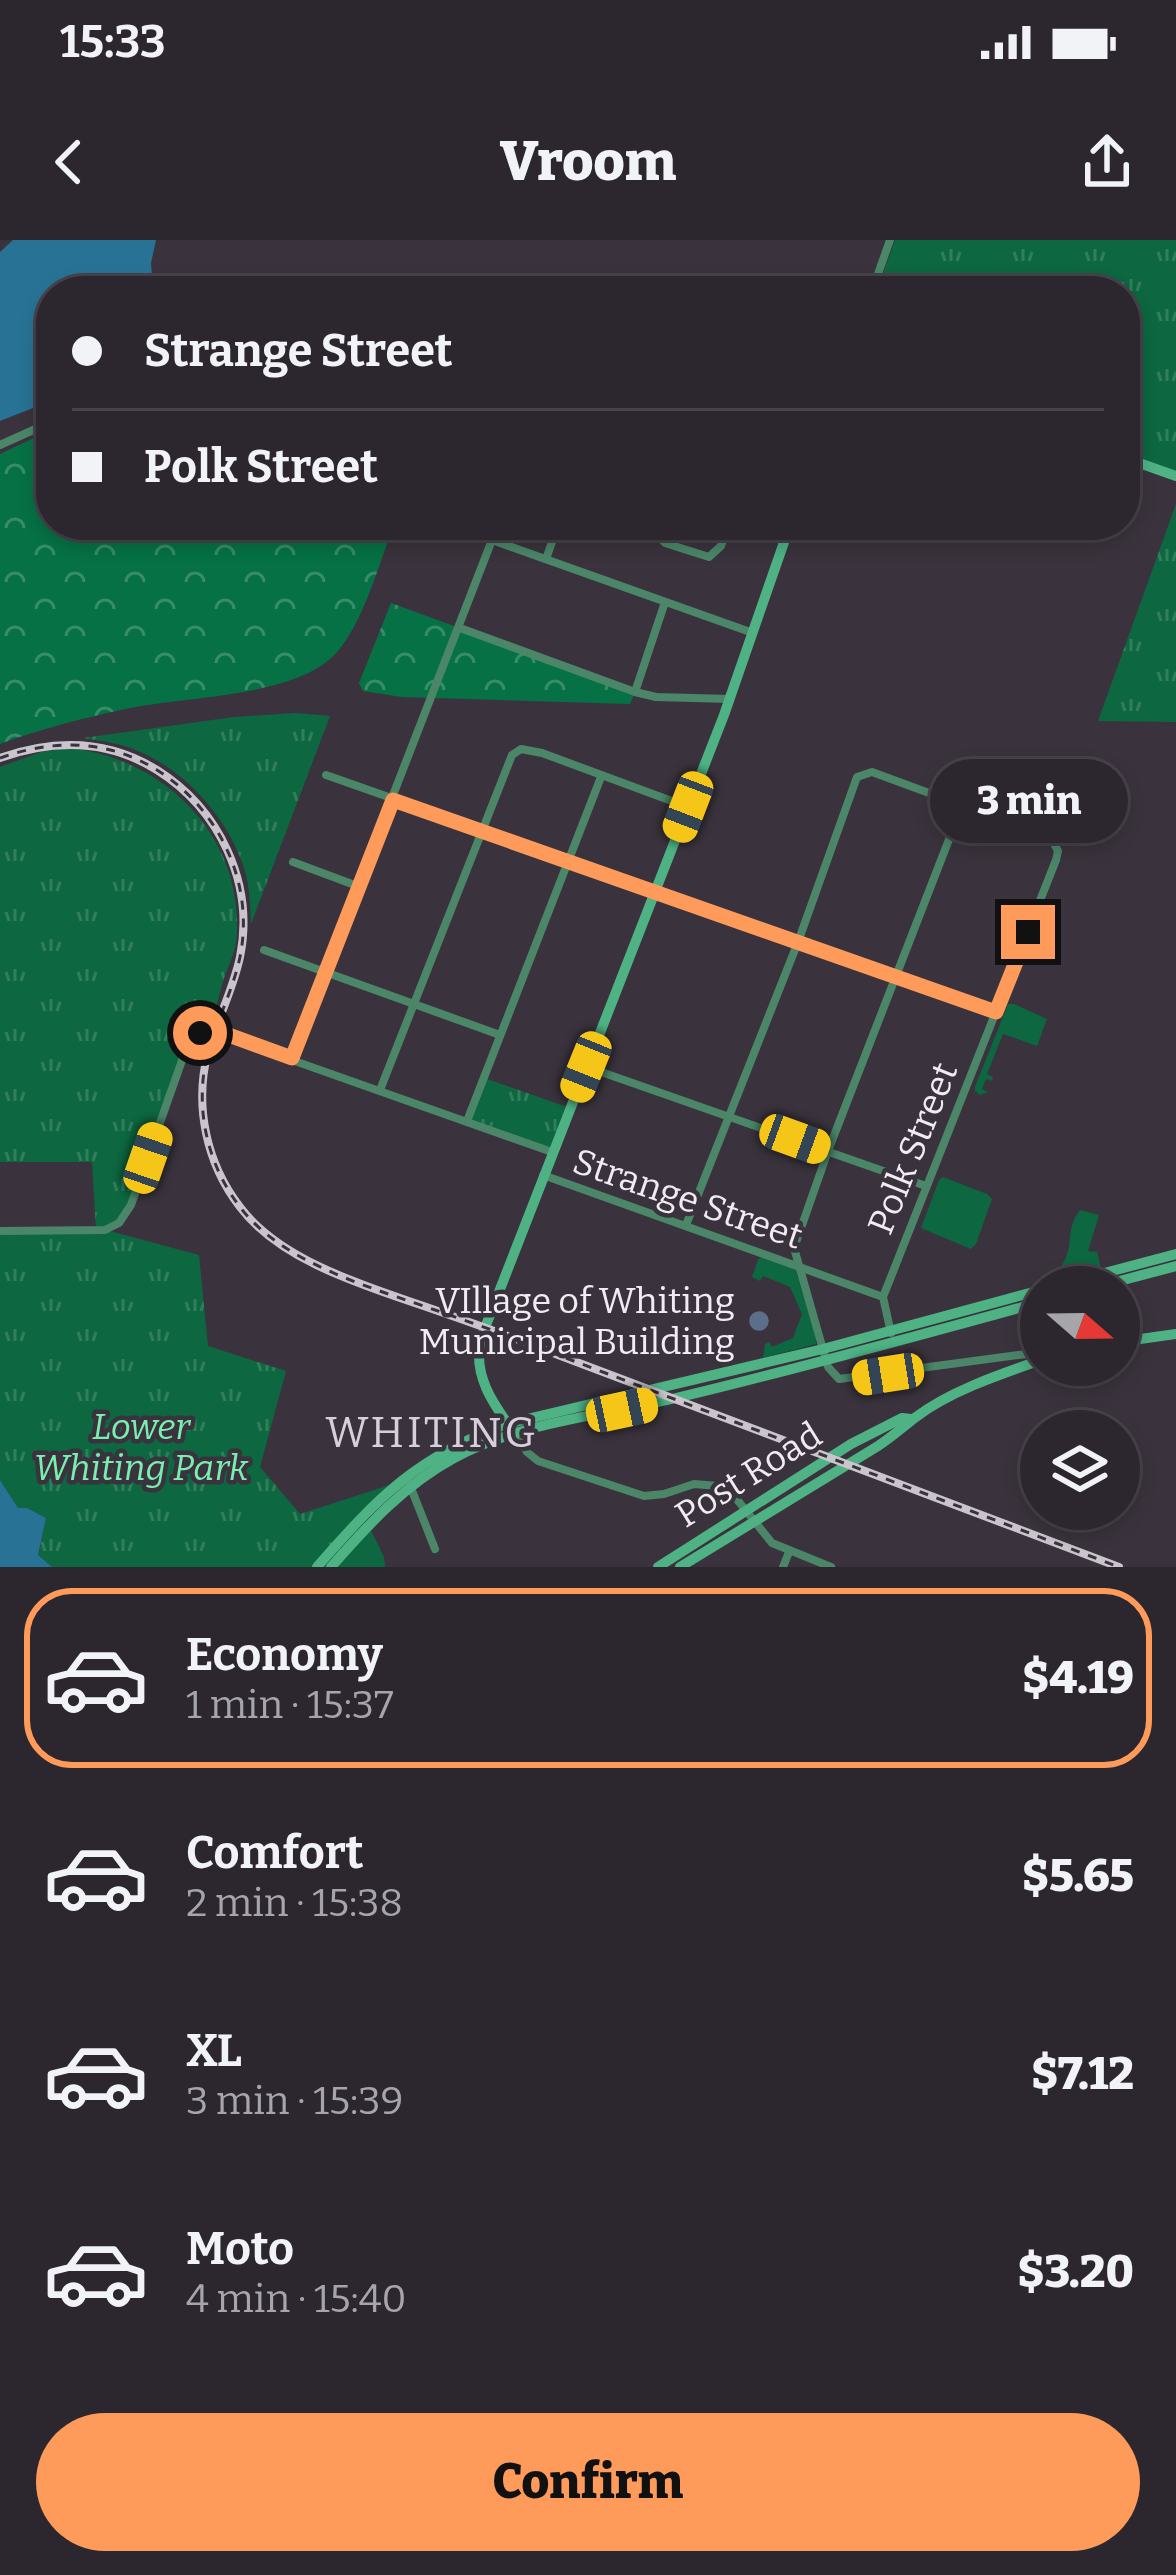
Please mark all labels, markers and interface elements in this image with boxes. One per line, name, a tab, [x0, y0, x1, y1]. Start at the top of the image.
text: 15:33	[60, 15, 166, 69]
icon: back	[36, 129, 102, 195]
icon: share	[1074, 129, 1140, 195]
text: Vroom	[500, 130, 676, 194]
text: Strange Street	[144, 324, 453, 378]
text: Polk Street	[144, 440, 378, 494]
callout: 3 min	[929, 758, 1127, 842]
car	[658, 767, 718, 847]
text: 3 min	[977, 778, 1081, 824]
route end	[1001, 905, 1055, 959]
route start	[173, 1006, 227, 1060]
car	[556, 1027, 616, 1107]
street label: Polk Street	[859, 1056, 967, 1241]
car	[755, 1110, 835, 1168]
car	[119, 1118, 177, 1198]
street label: Strange Street	[567, 1139, 808, 1259]
north arrow	[1020, 1266, 1140, 1386]
map controls	[1020, 1266, 1140, 1530]
place label: VIllage of Whiting Municipal Building	[419, 1279, 735, 1364]
marker: VIllage of Whiting Municipal Building	[746, 1308, 772, 1334]
car	[850, 1351, 926, 1397]
car	[583, 1385, 661, 1435]
park label: Lower Whiting Park	[34, 1405, 249, 1490]
district label: WHITING	[326, 1408, 538, 1458]
button: layers	[1020, 1410, 1140, 1530]
street label: Post Road	[667, 1413, 830, 1537]
icon: car	[42, 1624, 150, 1732]
text: Economy	[186, 1628, 383, 1682]
text: $4.19	[1022, 1651, 1134, 1705]
text: 1 min · 15:37	[186, 1682, 394, 1728]
icon: car	[42, 1822, 150, 1930]
text: Comfort	[186, 1826, 364, 1880]
text: $5.65	[1022, 1849, 1134, 1903]
text: 2 min · 15:38	[186, 1880, 403, 1926]
icon: car	[42, 2020, 150, 2128]
text: XL	[186, 2024, 242, 2078]
text: $7.12	[1031, 2047, 1134, 2101]
text: 3 min · 15:39	[186, 2078, 403, 2124]
icon: car	[42, 2218, 150, 2326]
text: Moto	[186, 2222, 294, 2276]
text: $3.20	[1017, 2245, 1134, 2299]
text: 4 min · 15:40	[186, 2276, 407, 2322]
button: Confirm	[36, 2413, 1140, 2551]

